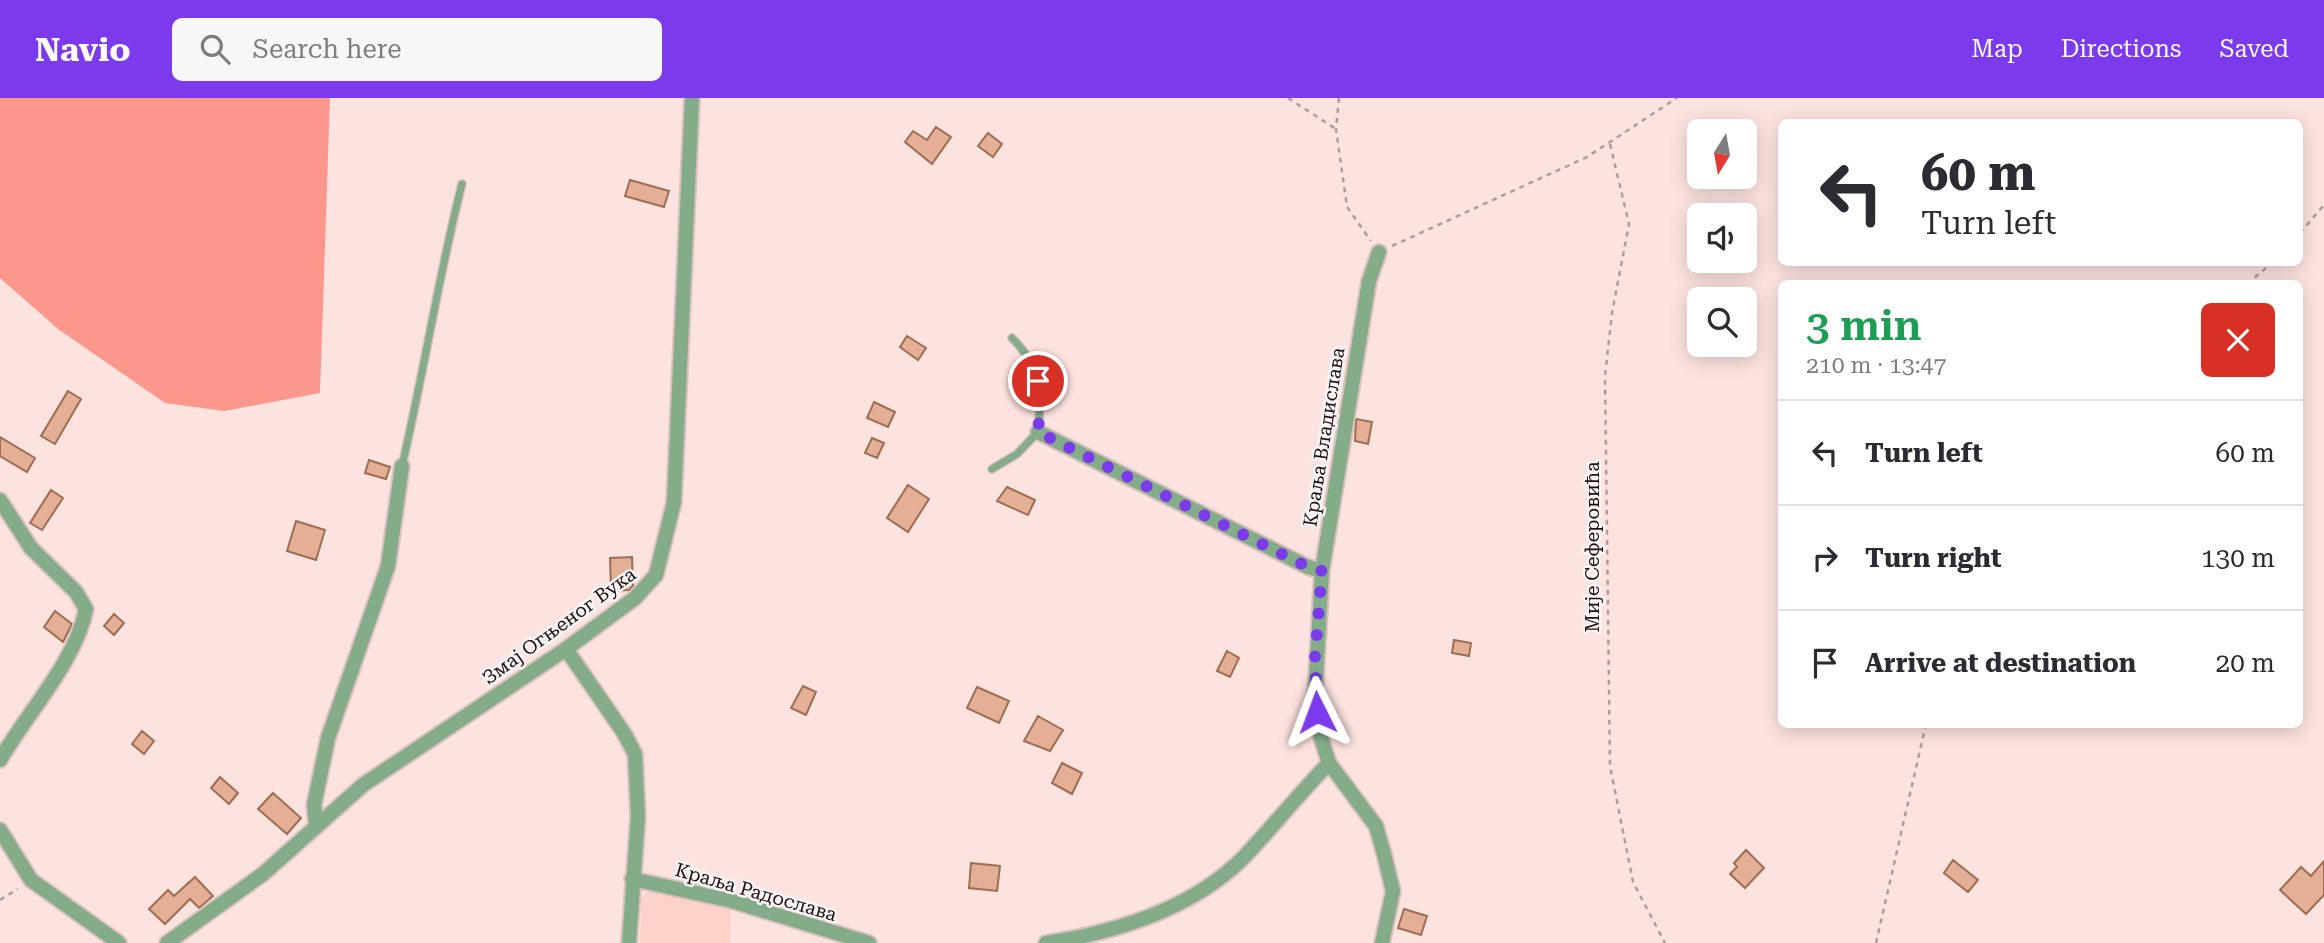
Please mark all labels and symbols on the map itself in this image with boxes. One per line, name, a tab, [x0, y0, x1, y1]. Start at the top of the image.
north arrow	[1687, 119, 1757, 189]
street label: Краља Владислава	[1298, 345, 1350, 528]
pin	[1008, 351, 1068, 411]
street label: Мије Сеферовића	[1581, 461, 1604, 632]
street label: Змај Огњеног Вука	[478, 562, 641, 689]
position arrow	[1280, 675, 1354, 749]
street label: Краља Радослава	[673, 858, 840, 926]

